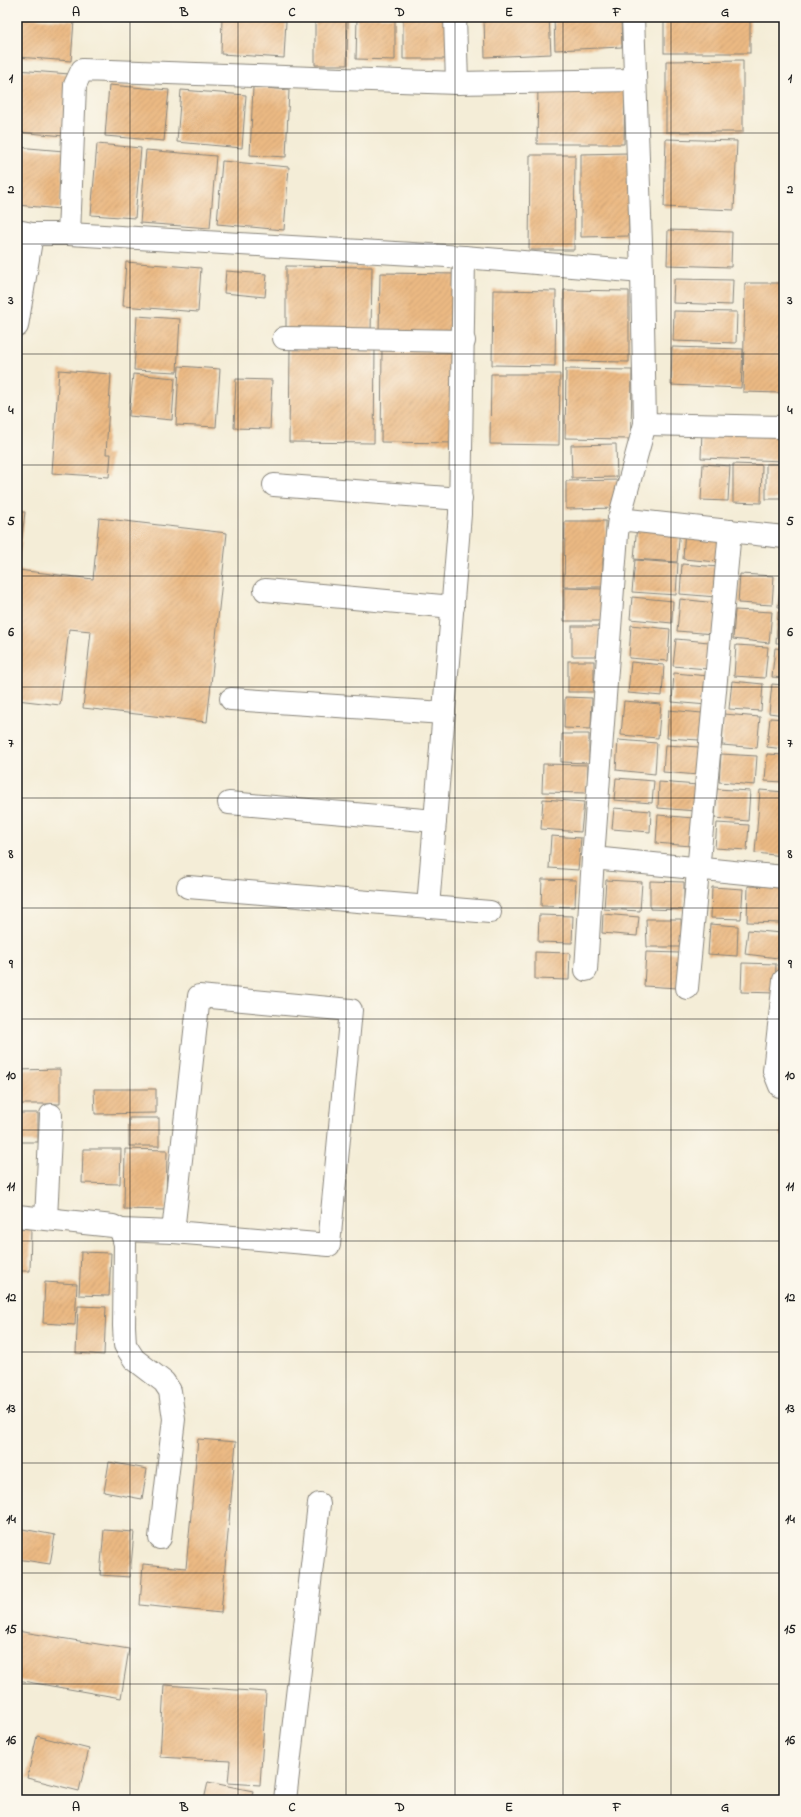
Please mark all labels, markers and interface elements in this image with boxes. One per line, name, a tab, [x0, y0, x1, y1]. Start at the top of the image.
text: A	[72, 3, 80, 22]
text: B	[179, 3, 189, 22]
text: C	[288, 3, 296, 22]
text: D	[394, 3, 405, 22]
text: E	[505, 3, 513, 22]
text: F	[612, 3, 622, 22]
text: G	[721, 3, 729, 22]
text: 1	[9, 69, 14, 88]
text: 1	[788, 69, 793, 88]
text: 2	[7, 180, 15, 199]
text: 2	[786, 180, 794, 199]
text: 3	[7, 291, 14, 310]
text: 3	[786, 291, 793, 310]
text: 4	[7, 401, 14, 420]
text: 4	[786, 401, 793, 420]
text: 5	[7, 512, 15, 531]
text: 5	[786, 512, 794, 531]
text: 6	[7, 623, 14, 642]
text: 6	[786, 623, 793, 642]
text: 7	[8, 734, 14, 753]
text: 7	[787, 734, 793, 753]
text: 8	[8, 845, 14, 864]
text: 8	[787, 845, 793, 864]
text: 9	[8, 955, 14, 974]
text: 9	[787, 955, 793, 974]
text: 10	[6, 1066, 16, 1085]
text: 10	[785, 1066, 795, 1085]
text: 11	[7, 1177, 16, 1196]
text: 11	[786, 1177, 795, 1196]
text: 12	[6, 1288, 17, 1307]
text: 12	[785, 1288, 796, 1307]
text: 13	[6, 1399, 16, 1418]
text: 13	[785, 1399, 795, 1418]
text: 14	[6, 1510, 16, 1529]
text: 14	[785, 1510, 795, 1529]
text: 15	[5, 1620, 17, 1639]
text: 15	[784, 1620, 796, 1639]
text: 16	[6, 1731, 16, 1750]
text: 16	[785, 1731, 795, 1750]
text: A	[72, 1798, 80, 1817]
text: B	[179, 1798, 189, 1817]
text: C	[288, 1798, 296, 1817]
text: D	[394, 1798, 405, 1817]
text: E	[505, 1798, 513, 1817]
text: F	[612, 1798, 622, 1817]
text: G	[721, 1798, 729, 1817]

